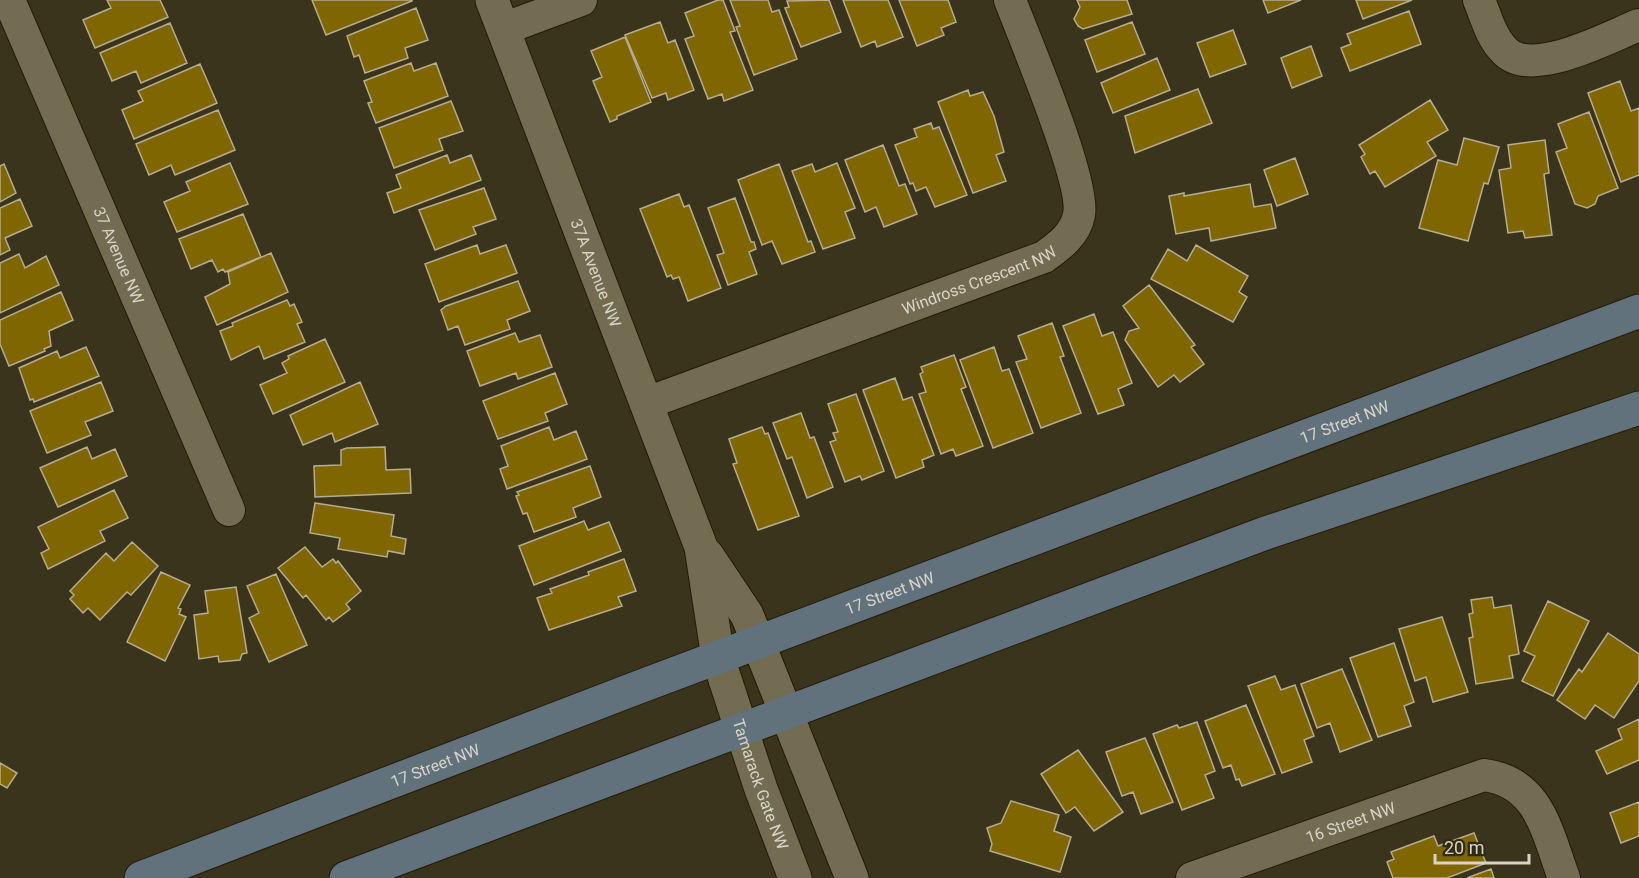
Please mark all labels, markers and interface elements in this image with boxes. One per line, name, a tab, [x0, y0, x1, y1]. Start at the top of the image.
street label: 37 Avenue NW	[89, 204, 148, 307]
street label: 37A Avenue NW	[566, 216, 625, 330]
street label: Windross Crescent NW	[899, 242, 1060, 318]
street label: 17 Street NW	[1297, 397, 1392, 448]
street label: 17 Street NW	[842, 568, 937, 619]
street label: Tamarack Gate NW	[729, 716, 792, 852]
street label: 17 Street NW	[388, 740, 482, 791]
street label: 16 Street NW	[1303, 798, 1398, 847]
scale bar	[1435, 827, 1530, 865]
text: 20 m	[1444, 837, 1484, 858]

